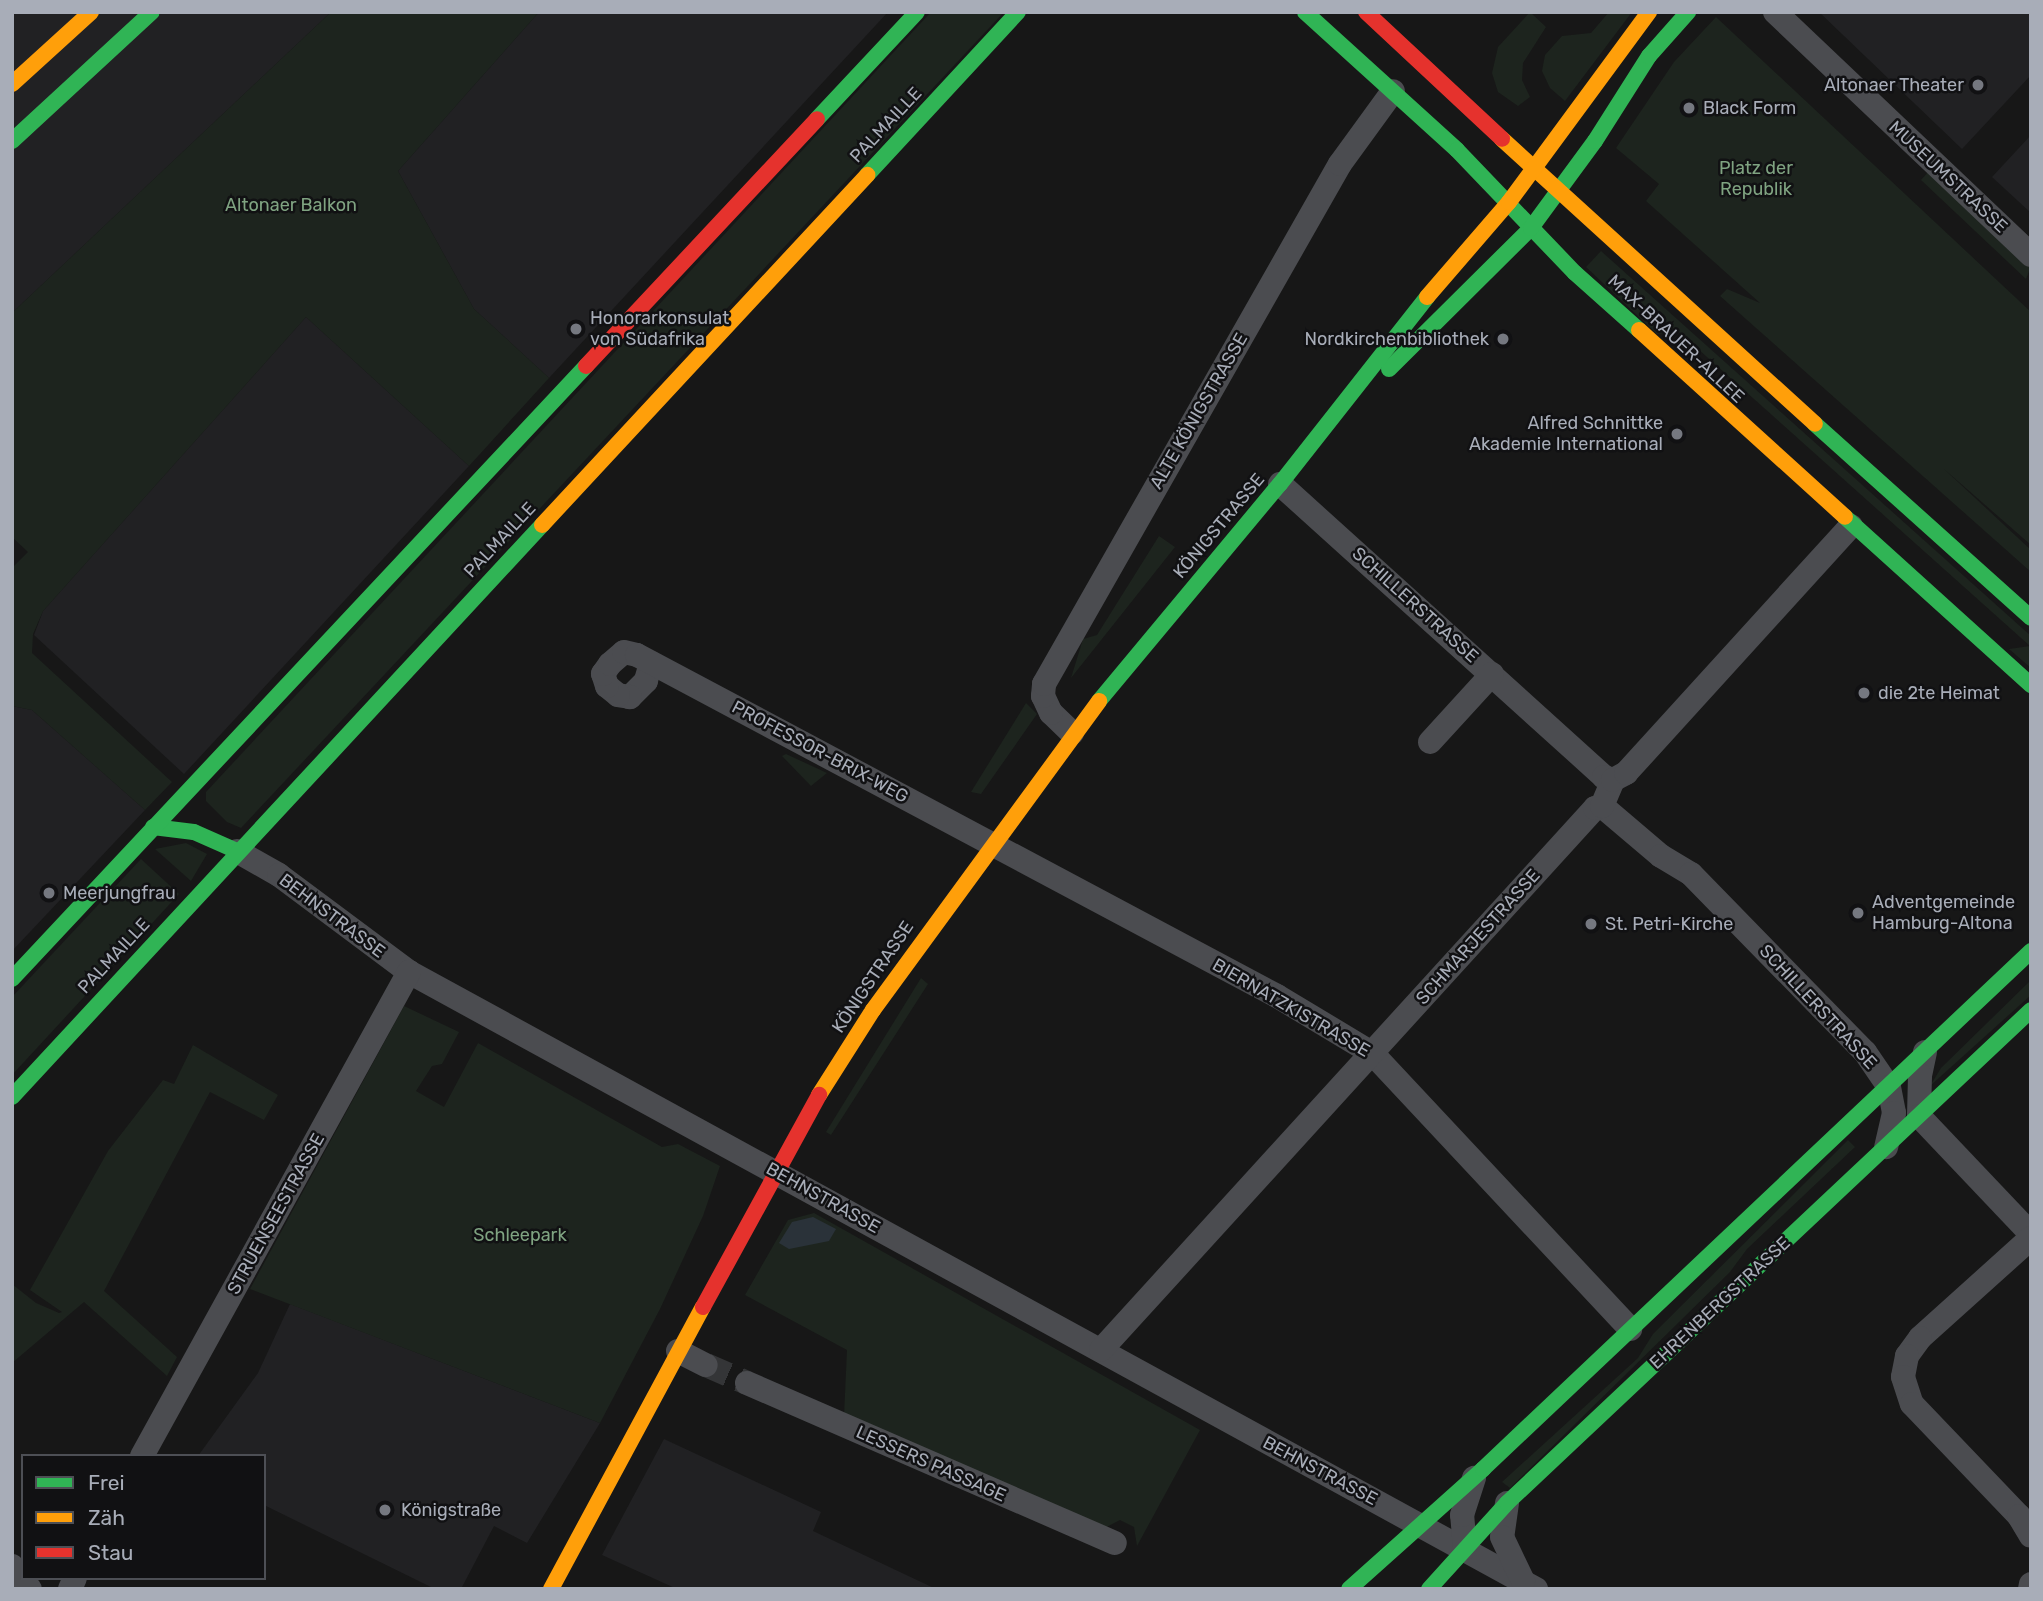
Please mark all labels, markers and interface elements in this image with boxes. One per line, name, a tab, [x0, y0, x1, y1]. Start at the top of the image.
place label: Altonaer Theater	[1823, 74, 1964, 96]
marker: Altonaer Theater	[1970, 77, 1986, 93]
street label: PALMAILLE	[846, 83, 926, 167]
place label: Black Form	[1703, 97, 1796, 119]
marker: Black Form	[1681, 100, 1697, 116]
street label: MUSEUMSTRASSE	[1884, 116, 2012, 238]
park label: Platz der Republik	[1719, 158, 1793, 200]
park label: Altonaer Balkon	[225, 194, 357, 216]
street label: MAX-BRAUER-ALLEE	[1603, 270, 1749, 408]
place label: Honorarkonsulat von Südafrika	[590, 308, 729, 350]
marker: Honorarkonsulat von Südafrika	[568, 321, 584, 337]
place label: Nordkirchenbibliothek	[1304, 328, 1489, 350]
street label: ALTE KÖNIGSTRASSE	[1146, 329, 1252, 493]
marker: Nordkirchenbibliothek	[1495, 331, 1511, 347]
place label: Alfred Schnittke Akademie International	[1469, 413, 1663, 456]
marker: Alfred Schnittke Akademie International	[1669, 426, 1685, 442]
street label: KÖNIGSTRASSE	[1169, 469, 1269, 583]
street label: PALMAILLE	[460, 498, 540, 582]
street label: SCHILLERSTRASSE	[1347, 543, 1483, 667]
place label: die 2te Heimat	[1878, 682, 2000, 704]
marker: die 2te Heimat	[1856, 685, 1872, 701]
street label: PROFESSOR-BRIX-WEG	[728, 696, 912, 808]
street label: SCHMARJESTRASSE	[1411, 865, 1545, 1009]
street label: BEHNSTRASSE	[275, 869, 389, 963]
place label: Meerjungfrau	[63, 882, 176, 904]
marker: Meerjungfrau	[41, 885, 57, 901]
place label: Adventgemeinde Hamburg-Altona	[1872, 892, 2015, 934]
marker: Adventgemeinde Hamburg-Altona	[1850, 905, 1866, 921]
place label: St. Petri-Kirche	[1605, 913, 1733, 935]
street label: PALMAILLE	[74, 914, 154, 998]
marker: St. Petri-Kirche	[1583, 916, 1599, 932]
street label: KÖNIGSTRASSE	[828, 917, 918, 1037]
street label: SCHILLERSTRASSE	[1755, 940, 1881, 1074]
street label: BIERNATZKISTRASSE	[1208, 954, 1374, 1062]
street label: STRUENSEESTRASSE	[223, 1130, 329, 1298]
street label: BEHNSTRASSE	[762, 1158, 884, 1238]
park label: Schleepark	[473, 1224, 567, 1246]
street label: EHRENBERGSTRASSE	[1645, 1232, 1795, 1374]
street label: LESSERS PASSAGE	[853, 1421, 1009, 1507]
street label: BEHNSTRASSE	[1259, 1432, 1381, 1510]
legend	[21, 1454, 266, 1580]
text: Frei	[88, 1470, 125, 1495]
place label: Königstraße	[401, 1499, 501, 1521]
marker: Königstraße	[375, 1500, 395, 1520]
text: Zäh	[88, 1505, 125, 1530]
text: Stau	[88, 1540, 134, 1565]

